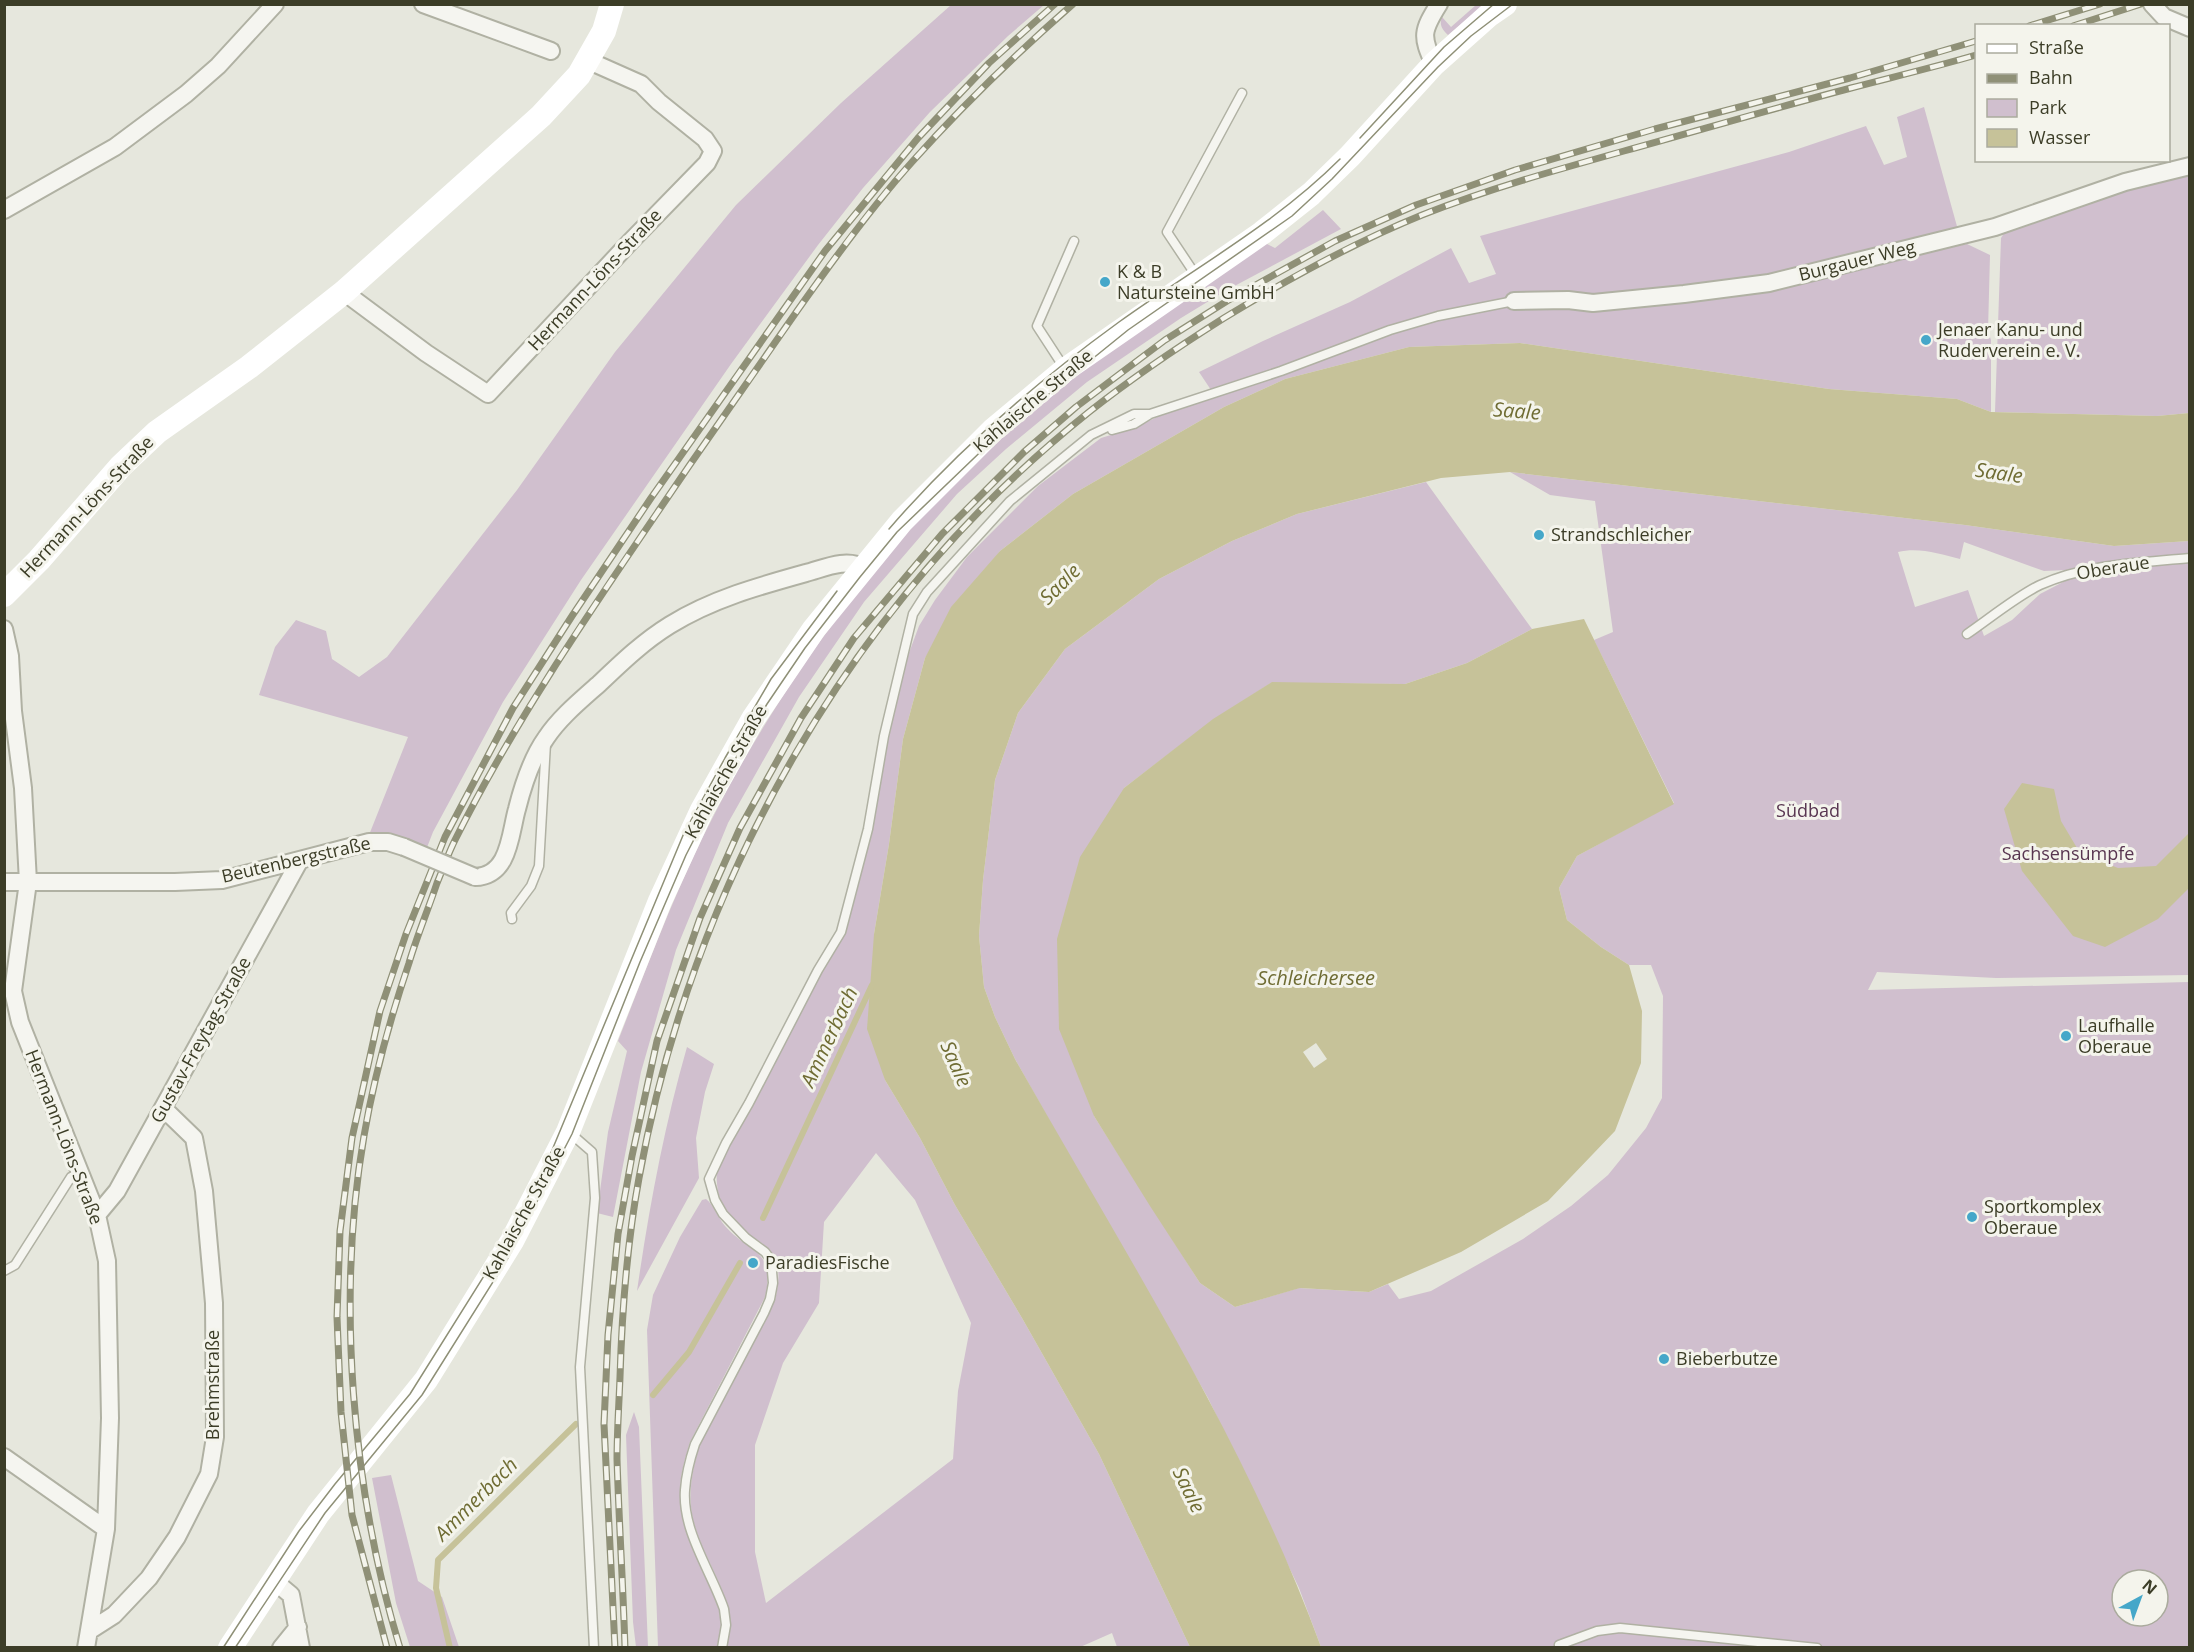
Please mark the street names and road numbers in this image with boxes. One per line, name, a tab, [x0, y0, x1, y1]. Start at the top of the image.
street label: Hermann-Löns-Straße	[522, 203, 666, 355]
street label: Burgauer Weg	[1796, 234, 1918, 286]
street label: Kahlaische Straße	[968, 343, 1097, 457]
street label: Hermann-Löns-Straße	[14, 430, 158, 582]
street label: Oberaue	[2075, 549, 2151, 585]
street label: Kahlaische Straße	[678, 700, 772, 843]
street label: Beutenbergstraße	[219, 830, 373, 888]
street label: Gustav-Freytag-Straße	[144, 952, 256, 1127]
street label: Hermann-Löns-Straße	[20, 1046, 109, 1228]
street label: Kahlaische Straße	[476, 1141, 570, 1284]
street label: Brehmstraße	[200, 1330, 224, 1440]

